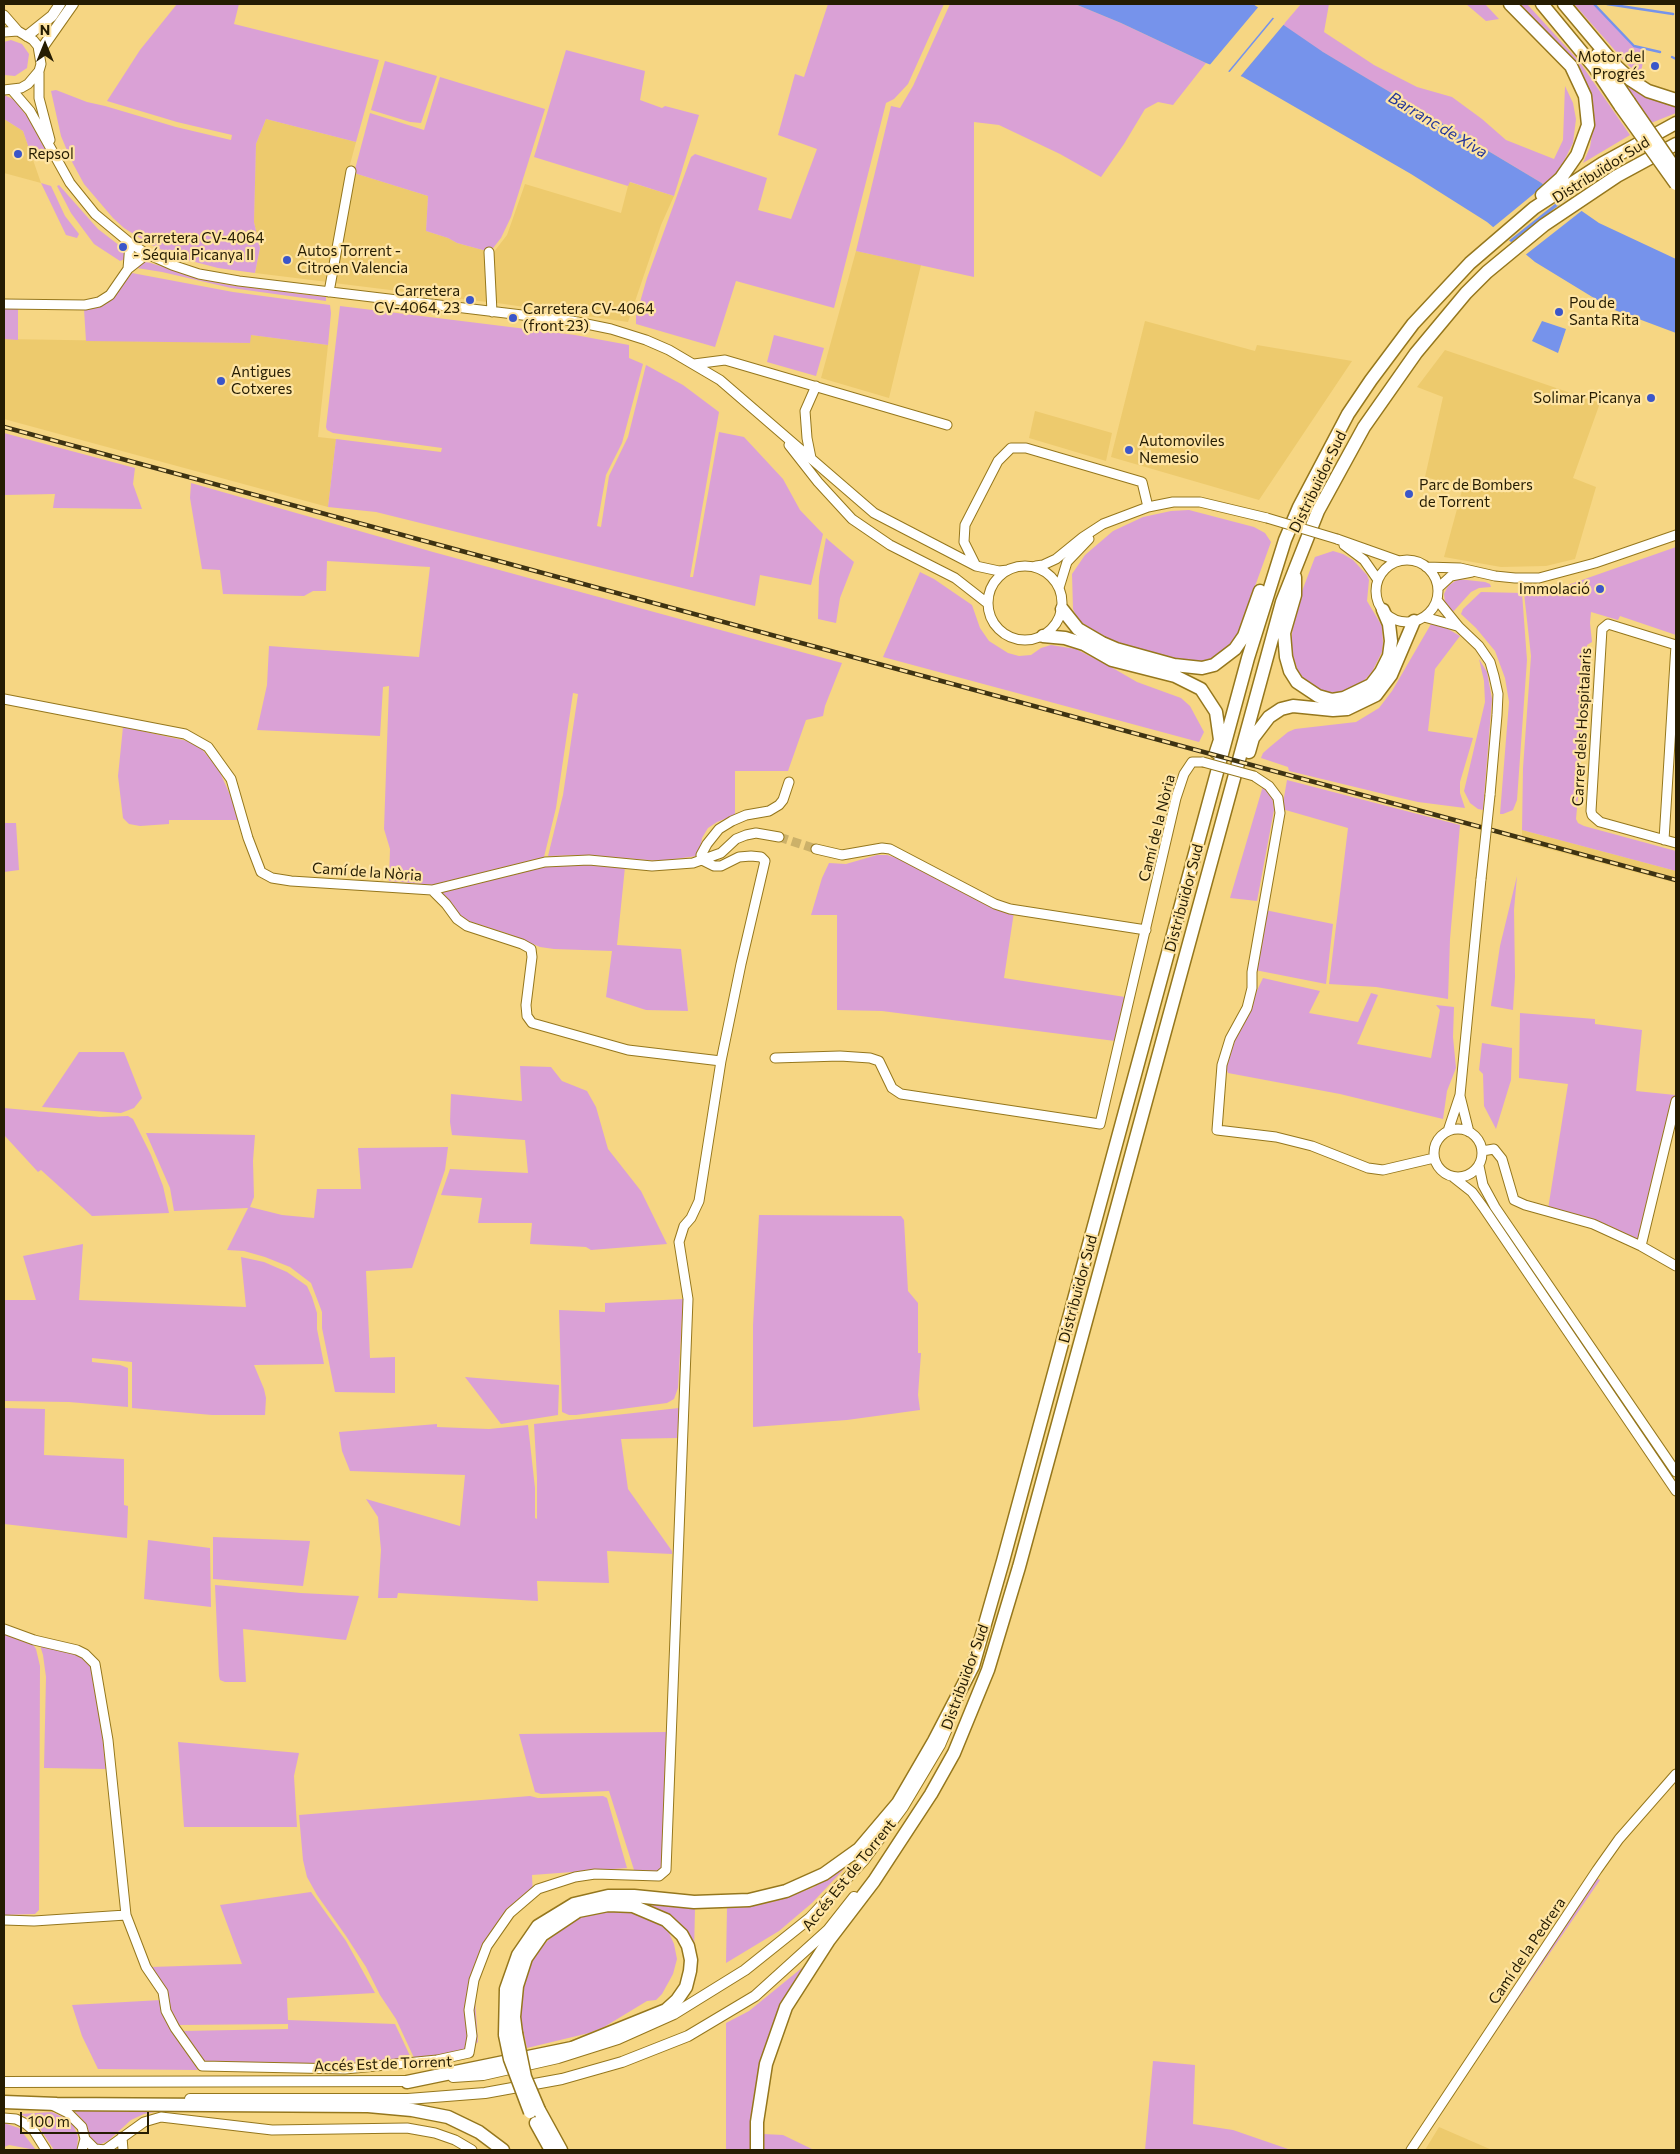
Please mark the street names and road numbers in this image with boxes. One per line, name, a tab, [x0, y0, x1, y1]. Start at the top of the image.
street label: Distribuïdor Sud	[1549, 133, 1653, 207]
street label: Distribuïdor Sud	[1286, 428, 1350, 536]
street label: Carrer dels Hospitalaris	[1569, 647, 1595, 807]
street label: Camí de la Nòria	[1135, 773, 1179, 883]
street label: Distribuïdor Sud	[1161, 842, 1207, 954]
street label: Camí de la Nòria	[312, 859, 422, 885]
street label: Distribuïdor Sud	[1055, 1233, 1101, 1345]
street label: Distribuïdor Sud	[938, 1622, 992, 1732]
street label: Accés Est de Torrent	[798, 1816, 900, 1934]
street label: Camí de la Pedrera	[1485, 1894, 1569, 2008]
street label: Accés Est de Torrent	[314, 2053, 452, 2075]

